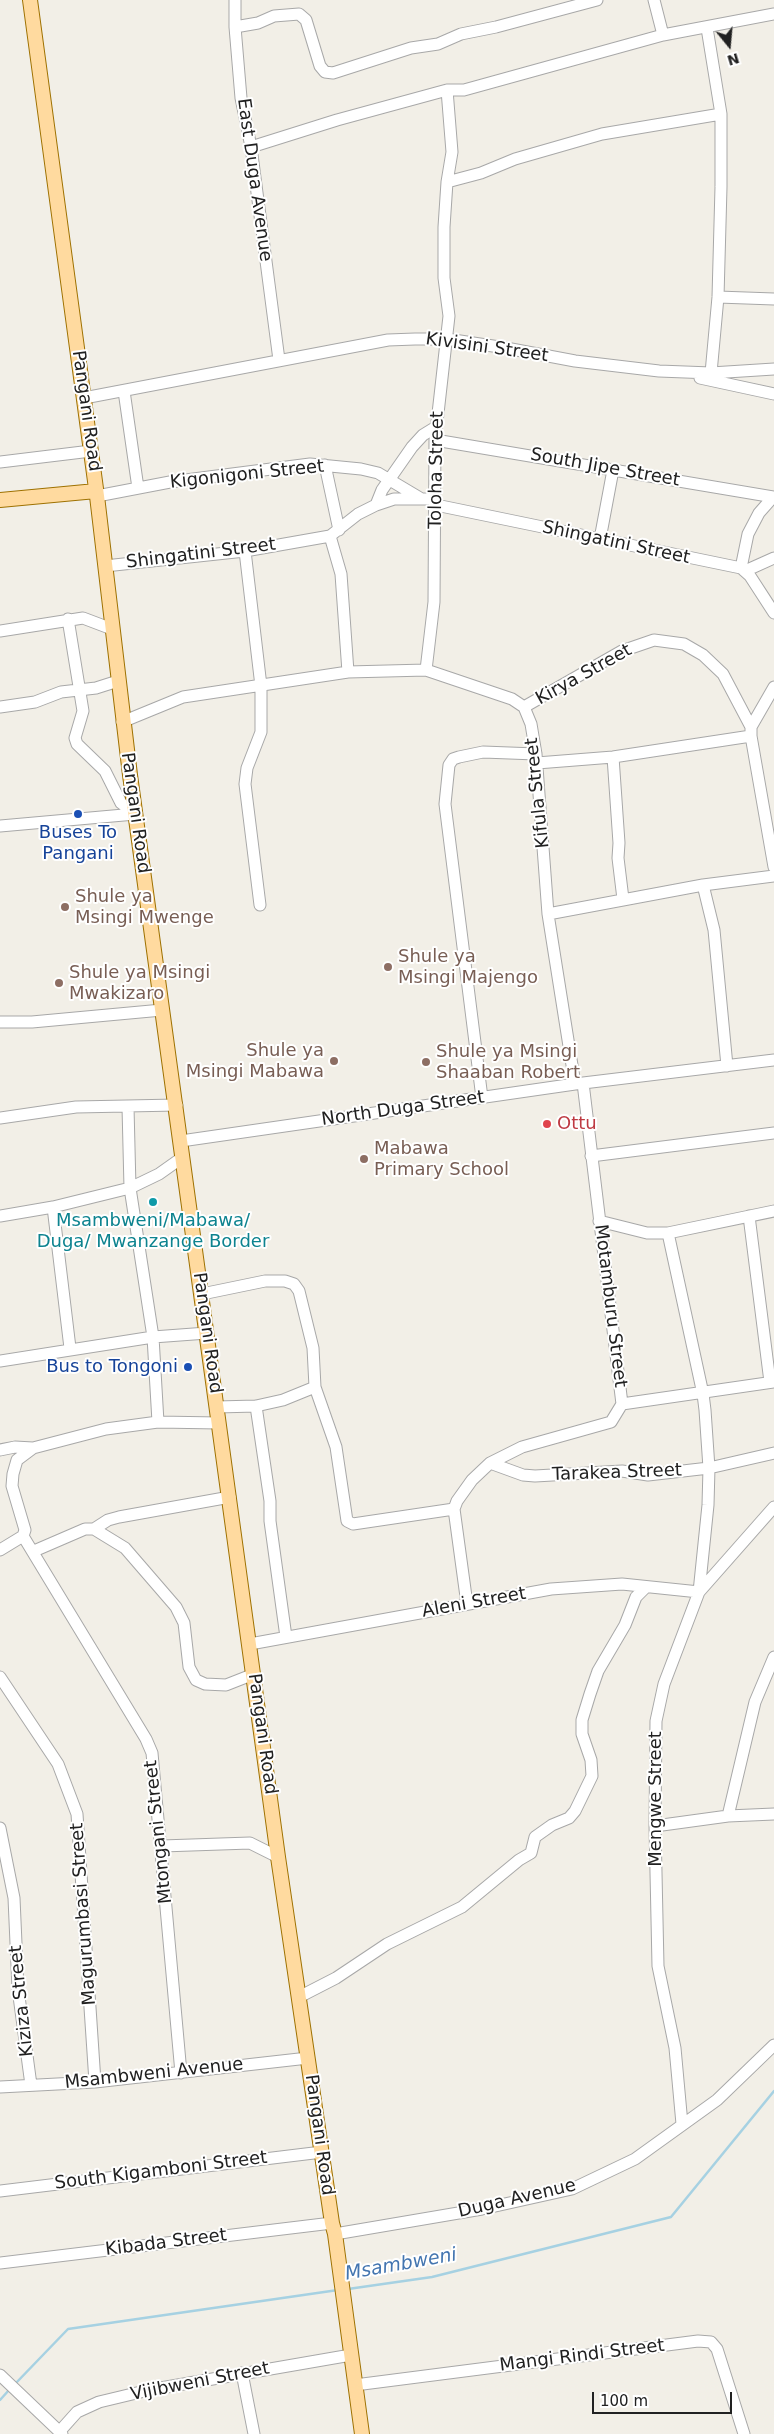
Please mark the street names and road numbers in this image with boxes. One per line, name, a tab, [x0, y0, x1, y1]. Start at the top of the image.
street label: East Duga Avenue	[232, 97, 276, 263]
street label: Kivisini Street	[424, 329, 550, 367]
street label: Pangani Road	[67, 349, 105, 473]
street label: Toloha Street	[425, 411, 449, 529]
street label: South Jipe Street	[529, 444, 681, 492]
street label: Kigonigoni Street	[169, 456, 325, 494]
street label: Shingatini Street	[540, 517, 692, 569]
street label: Shingatini Street	[125, 534, 277, 574]
street label: Kirya Street	[532, 640, 636, 710]
street label: Kifula Street	[521, 737, 555, 849]
street label: Pangani Road	[116, 751, 154, 875]
street label: North Duga Street	[320, 1087, 486, 1131]
street label: Motamburu Street	[589, 1223, 631, 1389]
street label: Pangani Road	[188, 1271, 226, 1395]
street label: Tarakea Street	[552, 1460, 682, 1486]
street label: Aleni Street	[420, 1583, 528, 1623]
street label: Pangani Road	[243, 1672, 281, 1796]
street label: Mengwe Street	[645, 1731, 667, 1867]
street label: Mtongani Street	[141, 1759, 177, 1905]
street label: Magurumbasi Street	[67, 1822, 101, 2006]
street label: Kiziza Street	[5, 1944, 39, 2058]
street label: Msambweni Avenue	[64, 2054, 244, 2094]
street label: Pangani Road	[300, 2073, 338, 2197]
street label: South Kigamboni Street	[53, 2147, 269, 2195]
street label: Duga Avenue	[456, 2175, 578, 2223]
street label: Kibada Street	[104, 2225, 228, 2261]
street label: Mangi Rindi Street	[498, 2335, 666, 2377]
street label: Vijibweni Street	[129, 2358, 271, 2406]

